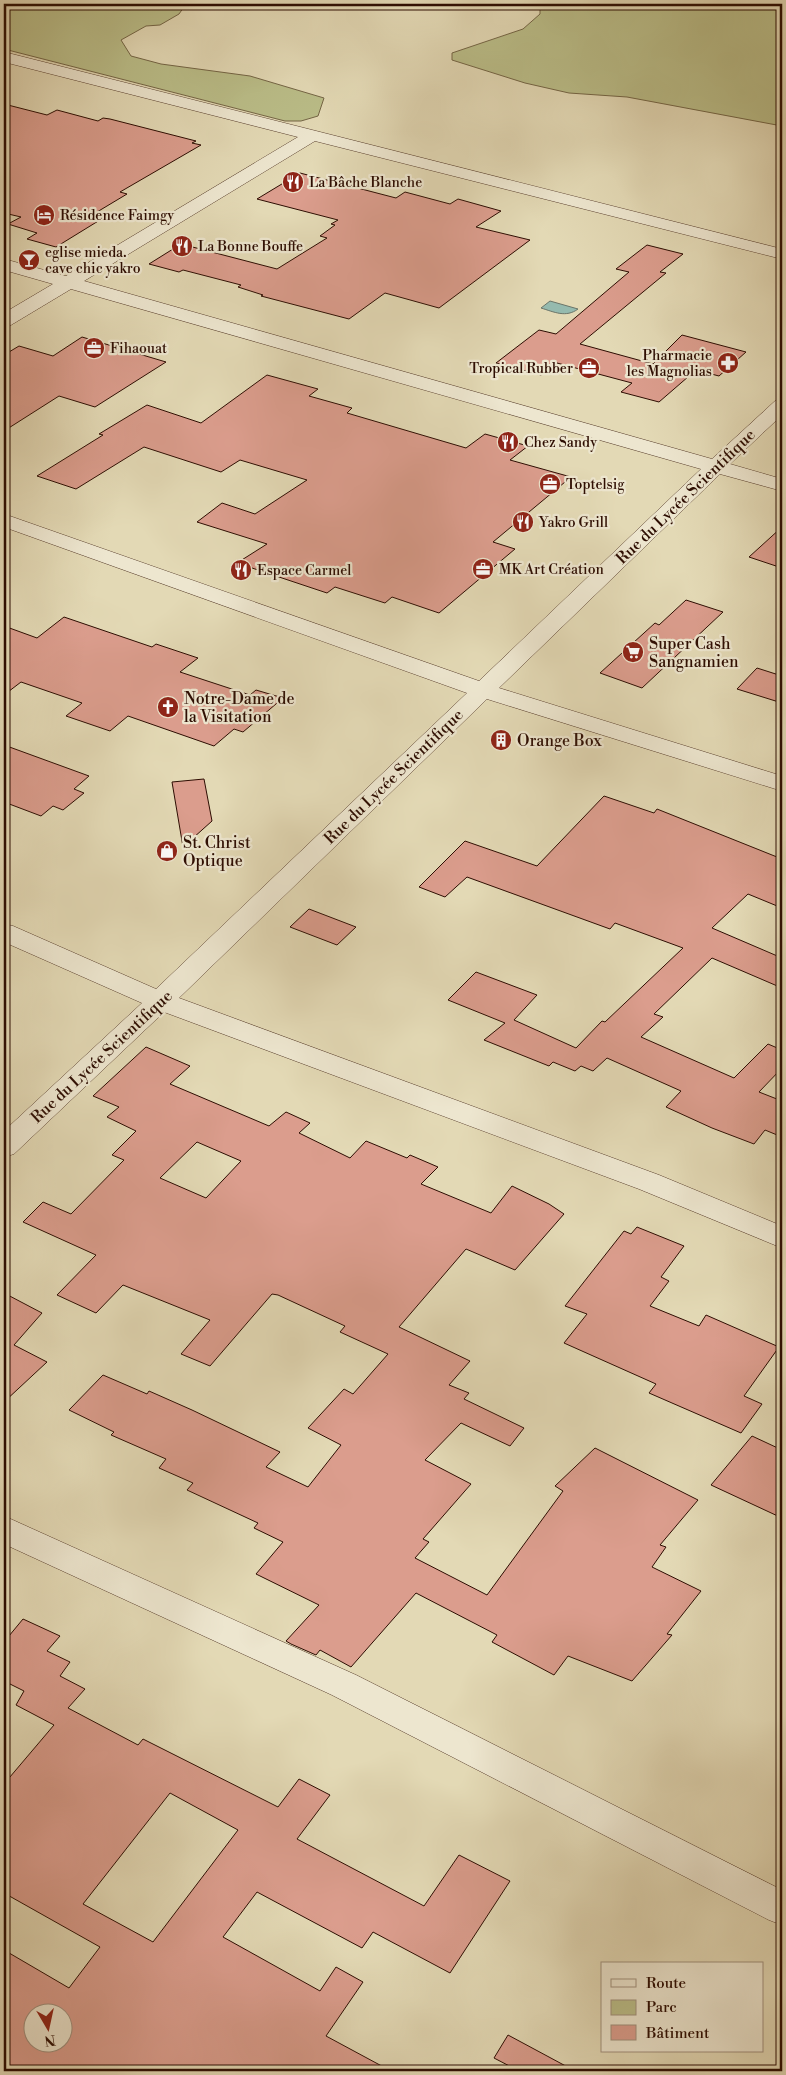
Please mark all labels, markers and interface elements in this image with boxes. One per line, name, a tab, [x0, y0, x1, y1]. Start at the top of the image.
restaurant icon: La Bâche Blanche	[281, 170, 305, 194]
place label: La Bâche Blanche	[309, 174, 422, 192]
hotel icon: Résidence Faimgy	[32, 203, 56, 227]
place label: Résidence Faimgy	[60, 207, 174, 225]
restaurant icon: La Bonne Bouffe	[170, 234, 194, 258]
place label: La Bonne Bouffe	[198, 238, 303, 256]
place label: eglise mieda. cave chic yakro	[45, 244, 141, 278]
bar icon: eglise mieda. cave chic yakro	[17, 248, 41, 272]
office icon: Fihaouat	[82, 336, 106, 360]
place label: Fihaouat	[110, 340, 167, 358]
place label: Pharmacie les Magnolias	[627, 347, 712, 381]
pharmacy icon: Pharmacie les Magnolias	[716, 351, 740, 375]
office icon: Tropical Rubber	[577, 356, 601, 380]
place label: Tropical Rubber	[469, 360, 573, 378]
street label: Rue du Lycée Scientifique	[612, 425, 760, 569]
restaurant icon: Chez Sandy	[496, 430, 520, 454]
place label: Chez Sandy	[524, 434, 597, 452]
office icon: Toptelsig	[538, 472, 562, 496]
place label: Toptelsig	[566, 476, 625, 494]
restaurant icon: Yakro Grill	[511, 510, 535, 534]
place label: Yakro Grill	[538, 514, 608, 532]
office icon: MK Art Création	[471, 557, 495, 581]
restaurant icon: Espace Carmel	[229, 558, 253, 582]
place label: MK Art Création	[499, 561, 605, 579]
place label: Espace Carmel	[257, 562, 352, 580]
place label: Super Cash Sangnamien	[649, 634, 739, 672]
supermarket icon: Super Cash Sangnamien	[621, 640, 645, 664]
place label: Notre-Dame de la Visitation	[184, 689, 295, 727]
church icon: Notre-Dame de la Visitation	[156, 695, 180, 719]
street label: Rue du Lycée Scientifique	[320, 705, 468, 849]
building icon: Orange Box	[489, 728, 513, 752]
place label: Orange Box	[517, 731, 602, 751]
place label: St. Christ Optique	[183, 833, 251, 871]
shop icon: St. Christ Optique	[155, 839, 179, 863]
street label: Rue du Lycée Scientifique	[27, 986, 177, 1128]
legend	[601, 1962, 764, 2052]
text: Route	[646, 1974, 686, 1993]
text: Parc	[646, 1998, 677, 2017]
north arrow	[22, 2002, 72, 2052]
text: Bâtiment	[645, 2024, 710, 2043]
text: N	[43, 2030, 57, 2050]

